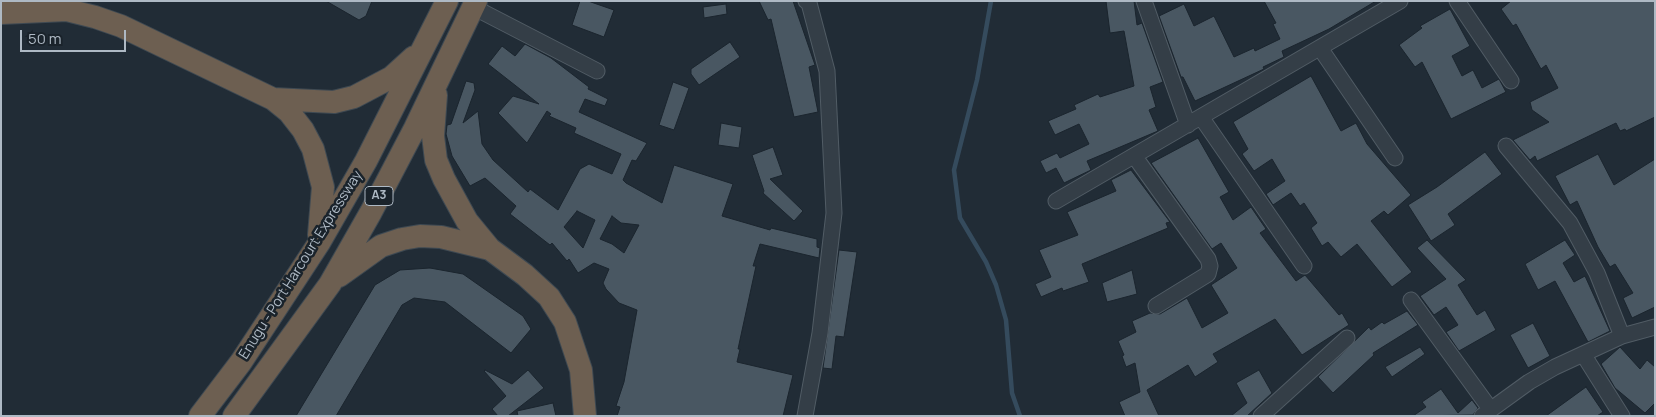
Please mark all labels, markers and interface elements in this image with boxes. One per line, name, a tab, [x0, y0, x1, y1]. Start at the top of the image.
scale bar	[22, 20, 129, 52]
text: 50 m	[28, 28, 62, 49]
street label: Enugu - Port Harcourt Expressway	[236, 168, 366, 362]
road number: A3	[365, 187, 393, 206]

